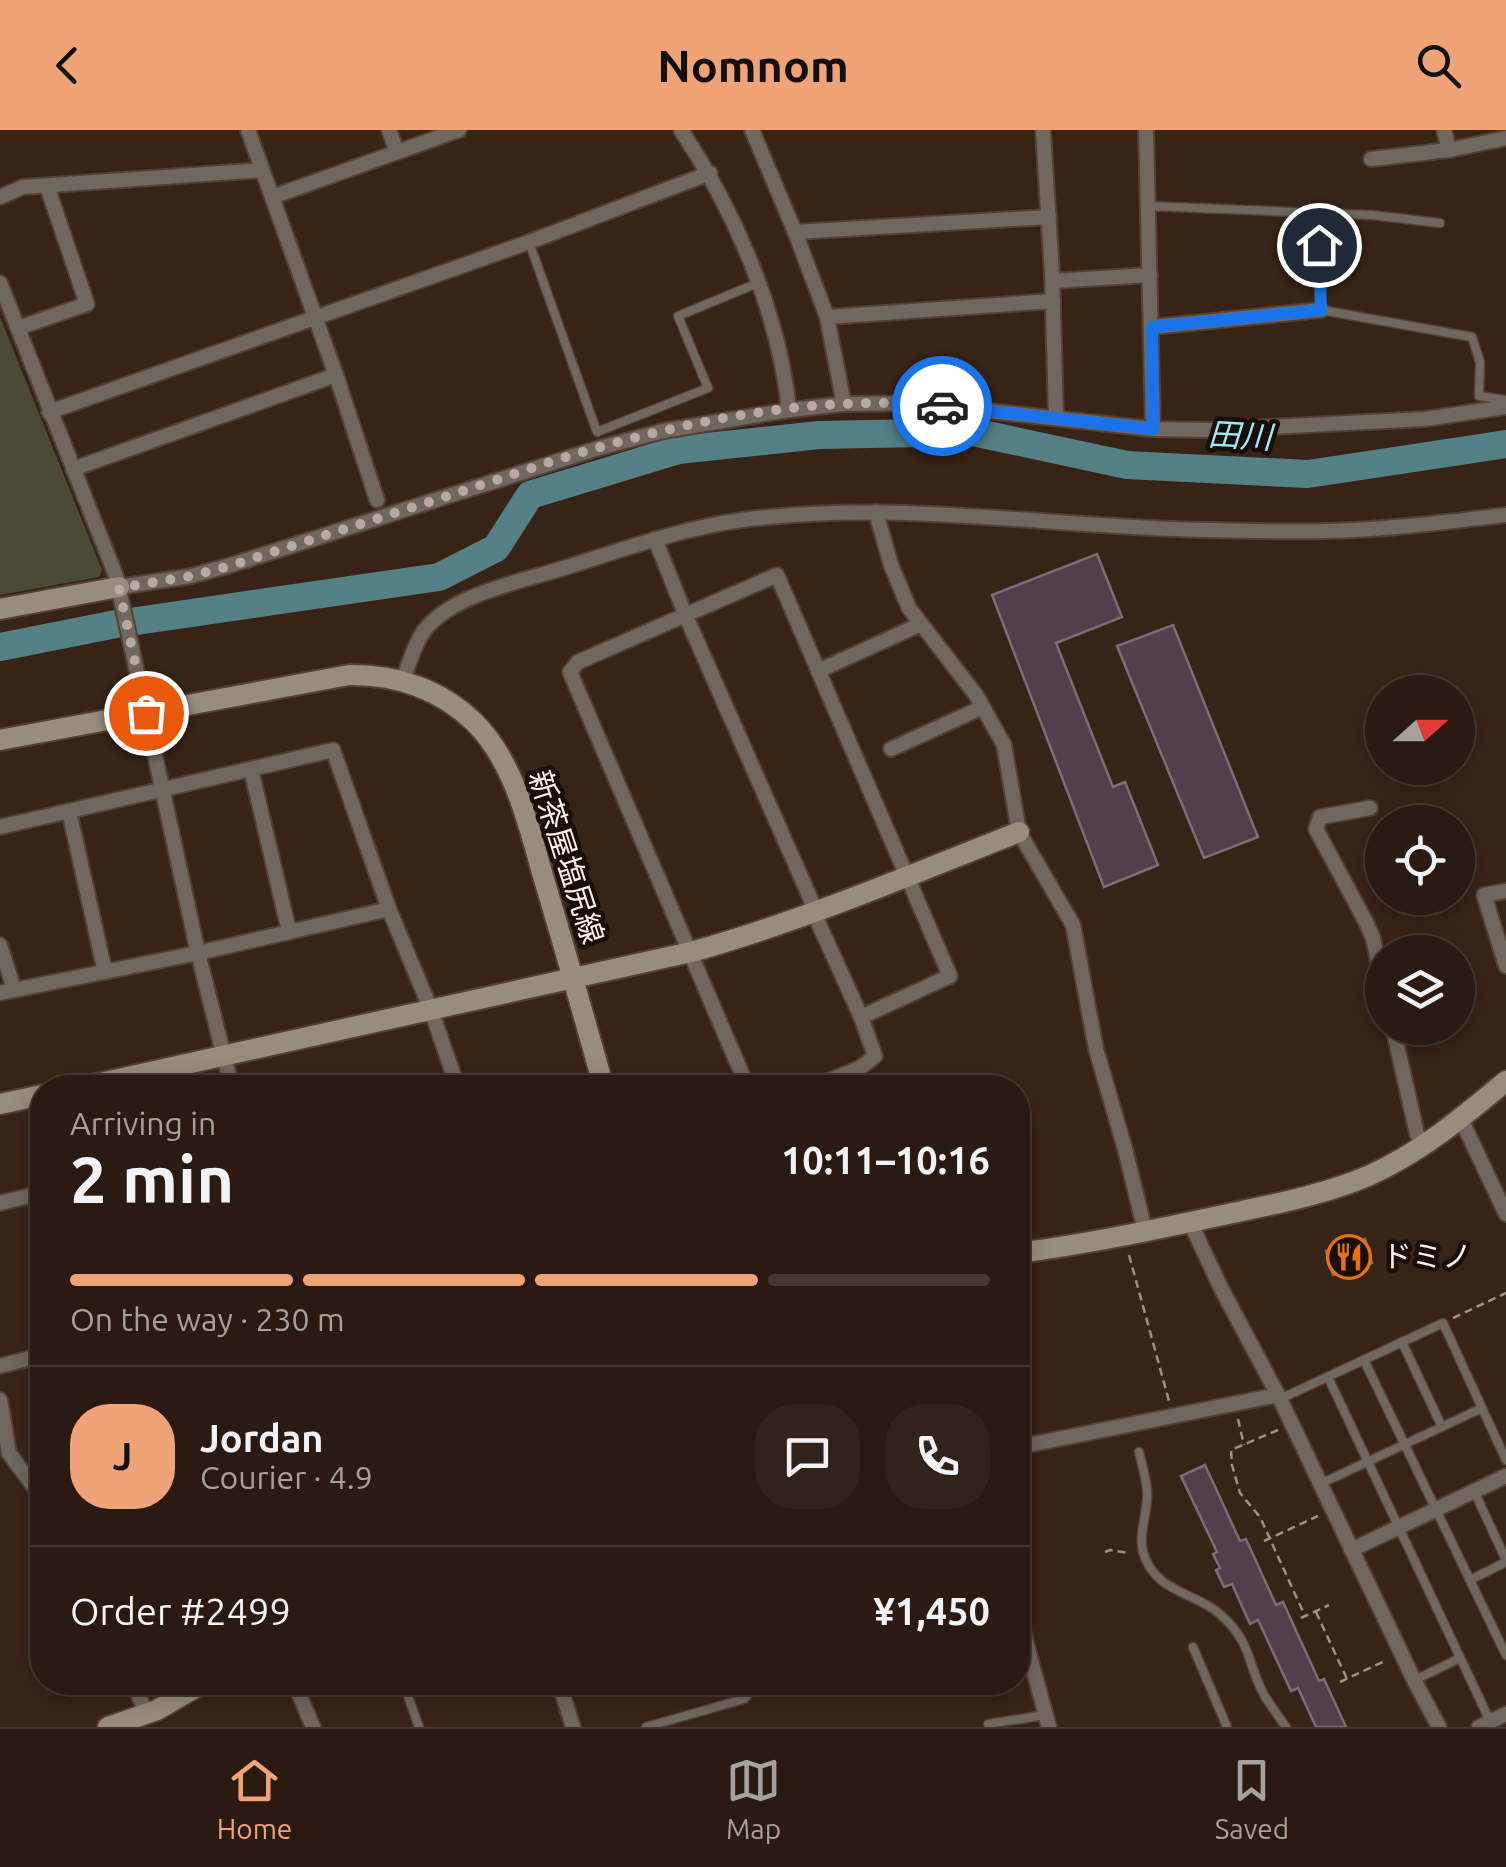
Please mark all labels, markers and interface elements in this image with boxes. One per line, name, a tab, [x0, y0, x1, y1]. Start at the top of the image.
icon: back	[40, 38, 95, 93]
icon: search	[1411, 38, 1466, 93]
text: Nomnom	[657, 40, 849, 91]
pin	[1277, 203, 1362, 288]
icon: home	[1292, 218, 1347, 273]
courier	[892, 356, 992, 456]
icon: car	[915, 379, 970, 434]
water label: 田川	[1207, 415, 1276, 455]
pin	[104, 671, 189, 756]
north arrow	[1365, 675, 1475, 785]
map controls	[1365, 675, 1475, 1045]
icon: bag	[119, 686, 174, 741]
street label: 新茶屋塩尻線	[523, 766, 611, 948]
button: locate	[1365, 805, 1475, 915]
button: layers	[1365, 935, 1475, 1045]
text: Arriving in	[70, 1105, 216, 1141]
text: 10:11–10:16	[781, 1139, 990, 1181]
text: 2 min	[70, 1142, 234, 1215]
restaurant icon: ドミノ	[1326, 1234, 1372, 1280]
place label: ドミノ	[1382, 1239, 1472, 1273]
text: On the way · 230 m	[70, 1301, 345, 1337]
button: chat	[755, 1404, 860, 1509]
button: phone	[885, 1404, 990, 1509]
text: Jordan	[200, 1417, 324, 1459]
text: J	[113, 1435, 132, 1477]
text: Courier · 4.9	[200, 1459, 373, 1495]
text: Order #2499	[70, 1590, 291, 1632]
text: ¥1,450	[873, 1590, 990, 1632]
tab: Home	[217, 1753, 292, 1844]
tab: Map	[726, 1753, 781, 1844]
tab: Saved	[1215, 1753, 1289, 1844]

